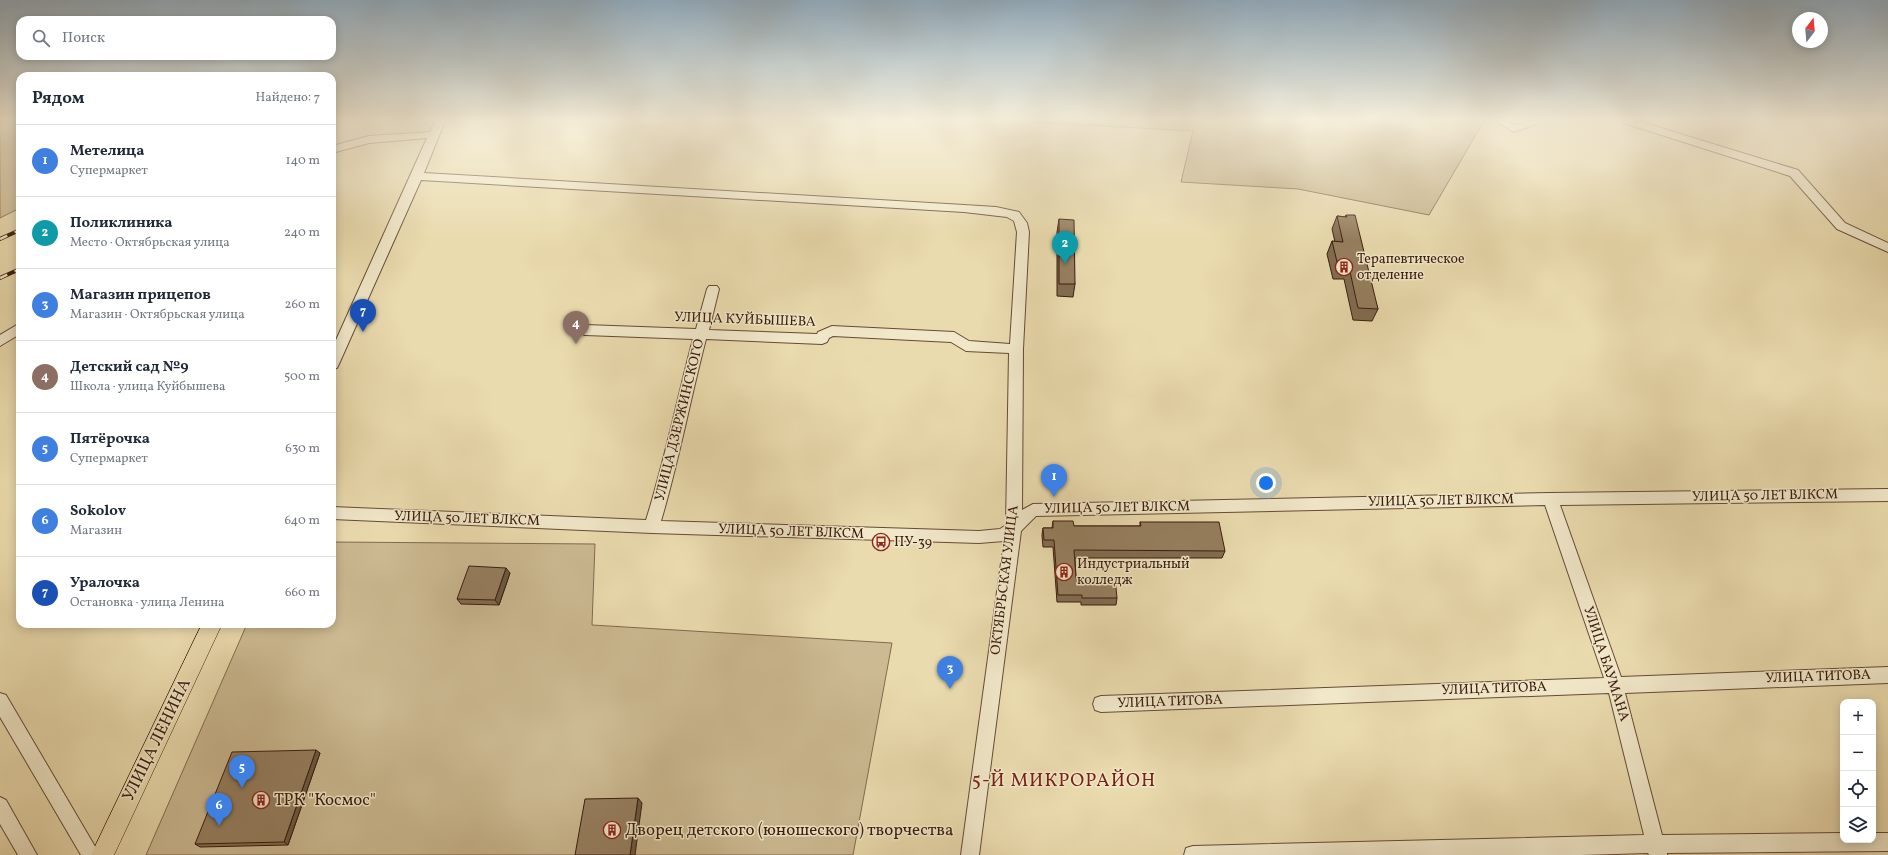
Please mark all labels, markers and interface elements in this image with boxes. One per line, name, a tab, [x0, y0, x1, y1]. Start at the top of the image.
north arrow	[1792, 12, 1828, 48]
search box	[16, 16, 336, 60]
icon: search	[30, 27, 52, 49]
text: Поиск	[62, 28, 105, 49]
text: Рядом	[32, 87, 85, 110]
text: Найдено: 7	[255, 89, 320, 107]
text: Метелица	[70, 141, 145, 162]
text: 1	[42, 152, 48, 170]
text: 140 m	[286, 152, 320, 170]
text: Супермаркет	[70, 162, 148, 180]
text: Поликлиника	[70, 213, 173, 234]
text: 2	[42, 224, 48, 242]
text: 240 m	[284, 224, 320, 242]
pin: 2	[1052, 231, 1078, 264]
text: Место · Октябрьская улица	[70, 234, 230, 252]
place label: Терапевтическое отделение	[1357, 250, 1465, 285]
building icon: Терапевтическое отделение	[1334, 257, 1354, 277]
text: Магазин прицепов	[70, 285, 211, 306]
text: 3	[42, 296, 48, 314]
text: 260 m	[285, 296, 320, 314]
pin: 7	[350, 299, 376, 332]
text: Магазин · Октябрьская улица	[70, 306, 245, 324]
street label: УЛИЦА КУЙБЫШЕВА	[674, 307, 816, 332]
pin: 4	[563, 311, 589, 344]
street label: УЛИЦА ДЗЕРЖИНСКОГО	[651, 337, 709, 503]
text: Детский сад №9	[70, 357, 189, 378]
text: 4	[41, 368, 49, 386]
text: 500 m	[284, 368, 320, 386]
text: Школа · улица Куйбышева	[70, 378, 225, 396]
text: Пятёрочка	[70, 429, 150, 450]
text: 5	[42, 440, 48, 458]
text: 630 m	[285, 440, 320, 458]
text: Супермаркет	[70, 450, 148, 468]
pin: 1	[1041, 464, 1067, 497]
your location	[1256, 473, 1276, 493]
street label: УЛИЦА 50 ЛЕТ ВЛКСМ	[1692, 485, 1838, 507]
street label: УЛИЦА 50 ЛЕТ ВЛКСМ	[1368, 490, 1514, 512]
street label: УЛИЦА 50 ЛЕТ ВЛКСМ	[1044, 497, 1190, 519]
text: Sokolov	[70, 501, 126, 522]
street label: ОКТЯБРЬСКАЯ УЛИЦА	[986, 504, 1024, 656]
street label: УЛИЦА 50 ЛЕТ ВЛКСМ	[394, 507, 540, 531]
text: 6	[41, 512, 49, 530]
text: 640 m	[284, 512, 320, 530]
street label: УЛИЦА 50 ЛЕТ ВЛКСМ	[718, 520, 864, 544]
text: Магазин	[70, 522, 122, 540]
bus stop icon: ПУ-39	[871, 532, 891, 552]
place label: ПУ-39	[894, 533, 932, 552]
place label: Индустриальный колледж	[1077, 555, 1190, 590]
building icon: Индустриальный колледж	[1054, 562, 1074, 582]
text: Уралочка	[70, 573, 140, 594]
text: 7	[42, 584, 48, 602]
text: 660 m	[285, 584, 320, 602]
text: Остановка · улица Ленина	[70, 594, 225, 612]
street label: УЛИЦА БАУМАНА	[1578, 604, 1634, 724]
pin: 3	[937, 656, 963, 689]
street label: УЛИЦА ТИТОВА	[1765, 666, 1871, 688]
street label: УЛИЦА ЛЕНИНА	[117, 675, 197, 805]
street label: УЛИЦА ТИТОВА	[1441, 678, 1547, 700]
street label: УЛИЦА ТИТОВА	[1117, 691, 1223, 713]
map controls	[1840, 699, 1876, 843]
button: +	[1840, 699, 1876, 735]
button: −	[1840, 735, 1876, 771]
pin: 5	[229, 755, 255, 788]
district label: 5-Й МИКРОРАЙОН	[972, 768, 1156, 794]
button: locate	[1840, 771, 1876, 807]
place label: ТРК "Космос"	[274, 789, 376, 812]
building icon: ТРК "Космос"	[251, 790, 271, 810]
pin: 6	[206, 793, 232, 826]
button: layers	[1840, 807, 1876, 843]
place label: Дворец детского (юношеского) творчества	[625, 819, 953, 842]
building icon: Дворец детского (юношеского) творчества	[602, 820, 622, 840]

